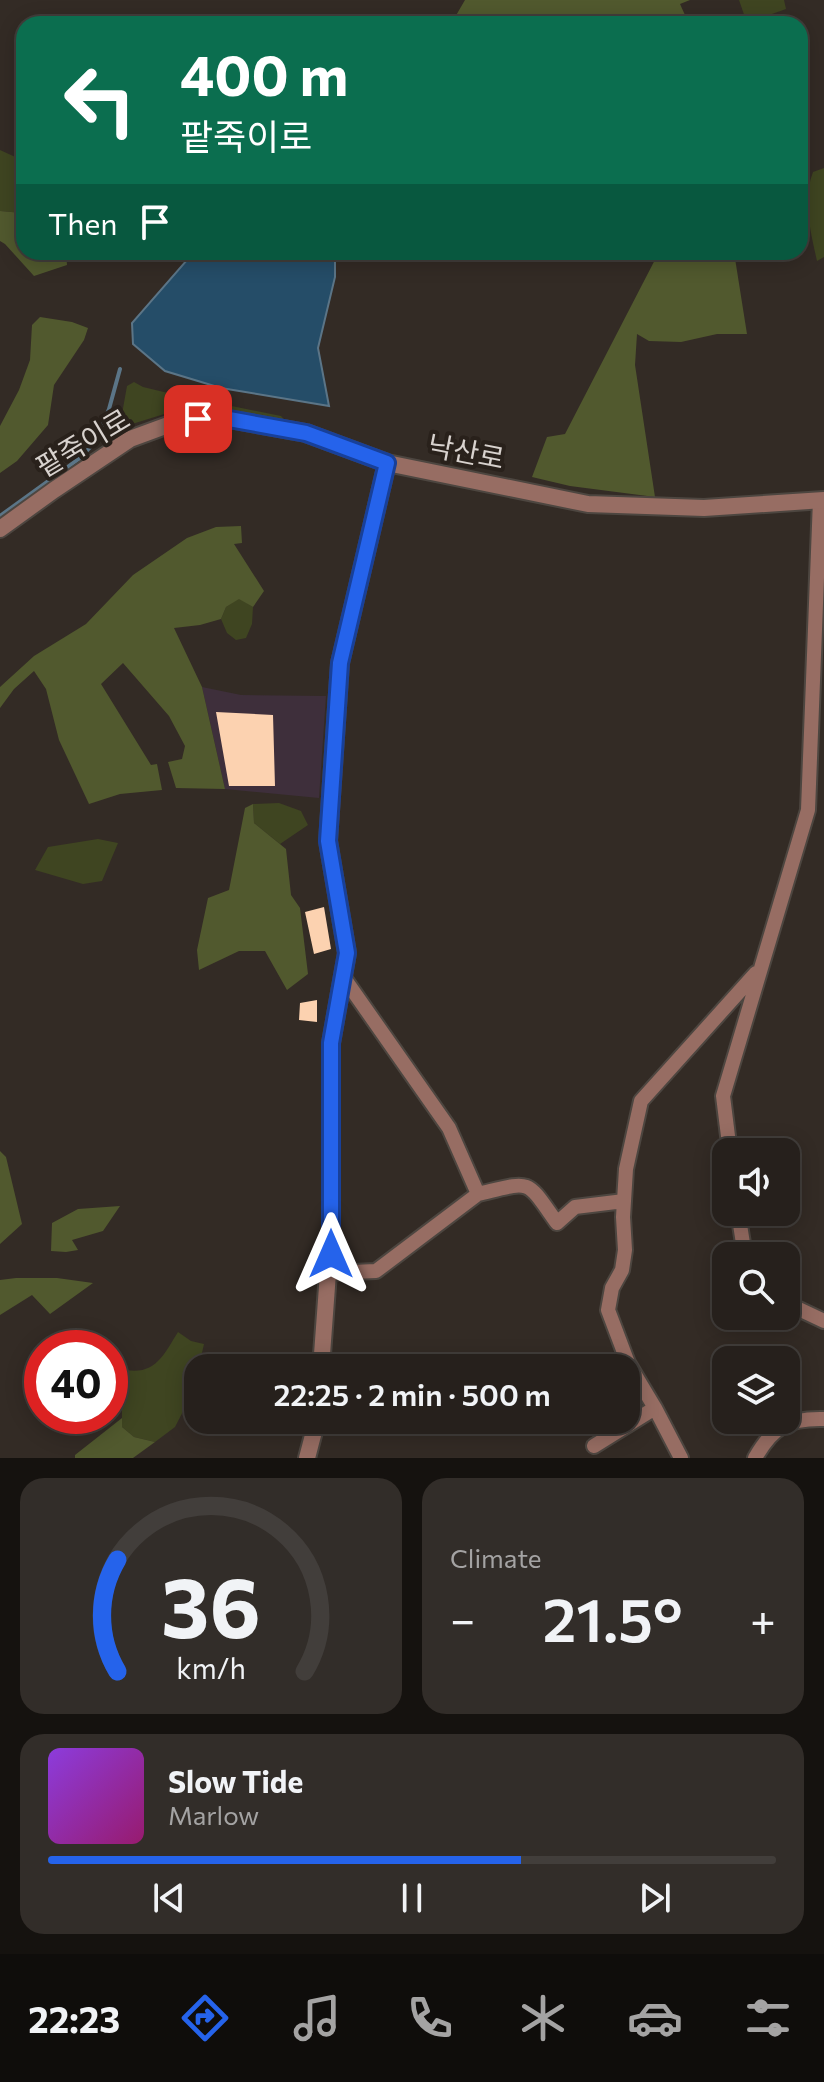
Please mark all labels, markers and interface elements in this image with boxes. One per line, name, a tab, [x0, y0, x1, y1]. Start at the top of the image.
text: 400 m	[180, 39, 348, 108]
icon: left	[48, 48, 152, 152]
text: 팥죽이로	[180, 113, 312, 157]
icon: arrive	[133, 200, 177, 244]
text: Then	[48, 204, 117, 241]
pin	[164, 385, 232, 453]
icon: arrive	[176, 397, 220, 441]
street label: 팥죽이로	[30, 401, 135, 483]
street label: 낙산로	[425, 427, 507, 475]
map controls	[712, 1138, 800, 1434]
button: sound	[712, 1138, 800, 1226]
position arrow	[289, 1212, 373, 1296]
button: search	[712, 1242, 800, 1330]
speed limit sign: 40	[24, 1330, 128, 1434]
button: layers	[712, 1346, 800, 1434]
text: 22:25 · 2 min · 500 m	[273, 1375, 551, 1412]
text: Climate	[450, 1542, 542, 1573]
text: 36	[161, 1553, 261, 1655]
text: 21.5°	[542, 1581, 683, 1654]
text: −	[450, 1591, 475, 1645]
text: +	[750, 1591, 776, 1645]
text: km/h	[176, 1650, 246, 1685]
text: Slow Tide	[168, 1762, 303, 1799]
text: Marlow	[168, 1799, 259, 1830]
icon: previous	[147, 1876, 191, 1920]
icon: pause	[390, 1876, 434, 1920]
icon: next	[633, 1876, 677, 1920]
icon: directions	[177, 1990, 233, 2046]
icon: music	[289, 1990, 345, 2046]
icon: phone	[402, 1990, 458, 2046]
icon: climate	[515, 1990, 571, 2046]
icon: car	[627, 1990, 683, 2046]
icon: filters	[740, 1990, 796, 2046]
text: 22:23	[28, 1996, 120, 2040]

